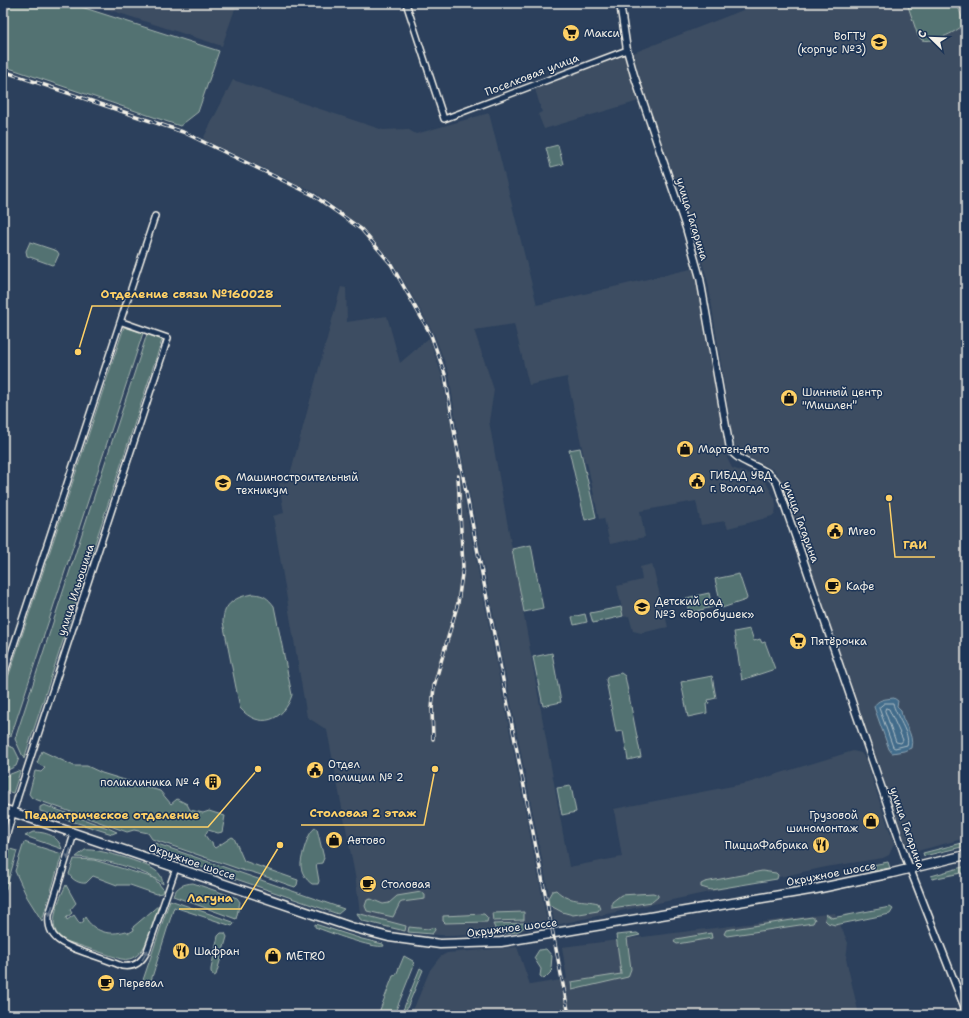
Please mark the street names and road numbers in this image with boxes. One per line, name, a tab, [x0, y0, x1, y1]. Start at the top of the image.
street label: Поселковая улица	[483, 50, 581, 100]
street label: улица Гагарина	[672, 176, 712, 262]
street label: улица Гагарина	[779, 479, 823, 565]
street label: улица Ильюшина	[54, 542, 98, 638]
street label: улица Гагарина	[886, 785, 928, 871]
street label: Окружное шоссе	[147, 840, 237, 884]
street label: Окружное шоссе	[785, 858, 877, 890]
street label: Окружное шоссе	[466, 915, 558, 941]

